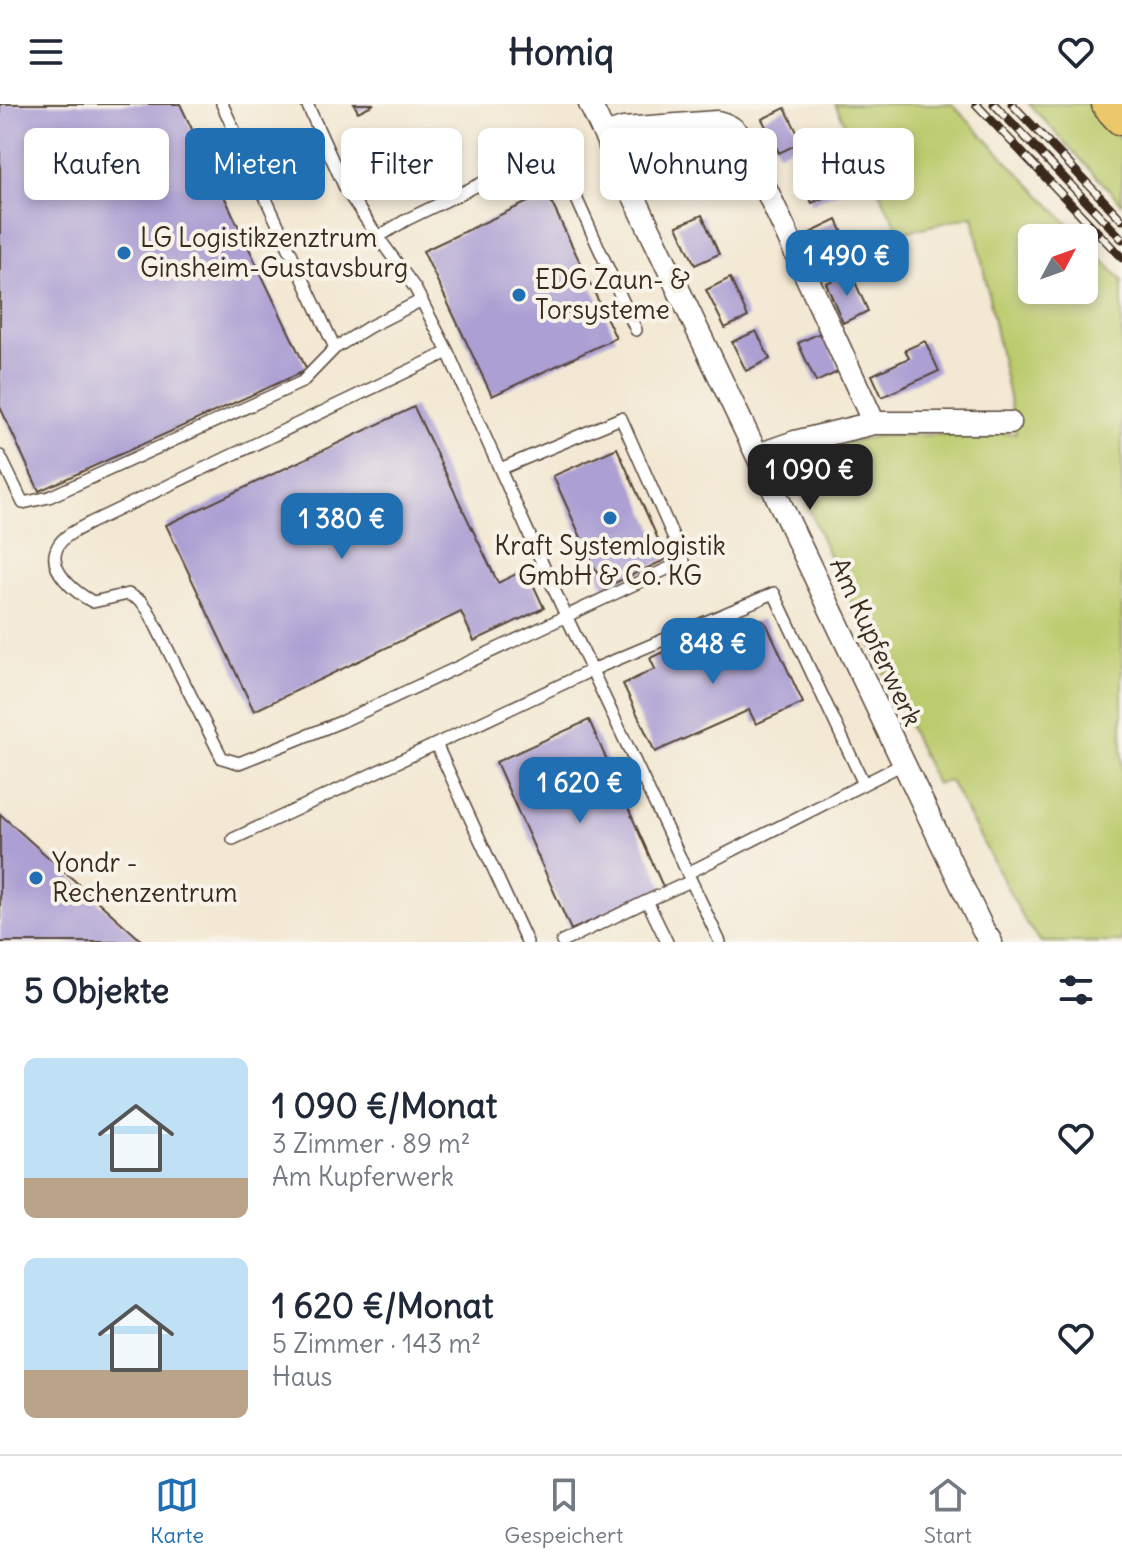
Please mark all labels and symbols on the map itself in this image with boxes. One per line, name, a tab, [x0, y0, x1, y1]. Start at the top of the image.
place label: LG Logistikzenztrum Ginsheim-Gustavsburg	[140, 221, 408, 284]
north arrow	[1018, 224, 1098, 304]
pin: 1 490 €	[773, 230, 921, 298]
marker: LG Logistikzenztrum Ginsheim-Gustavsburg	[115, 244, 133, 262]
place label: EDG Zaun- & Torsysteme	[535, 263, 690, 326]
marker: EDG Zaun- & Torsysteme	[510, 286, 528, 304]
pin: 1 090 €	[736, 444, 884, 512]
pin: 1 380 €	[268, 493, 416, 561]
marker: Kraft Systemlogistik GmbH & Co. KG	[601, 509, 619, 527]
place label: Kraft Systemlogistik GmbH & Co. KG	[494, 529, 726, 592]
street label: Am Kupferwerk	[823, 552, 930, 731]
pin: 848 €	[657, 618, 769, 686]
pin: 1 620 €	[506, 757, 654, 825]
place label: Yondr - Rechenzentrum	[52, 846, 237, 909]
marker: Yondr - Rechenzentrum	[27, 869, 45, 887]

